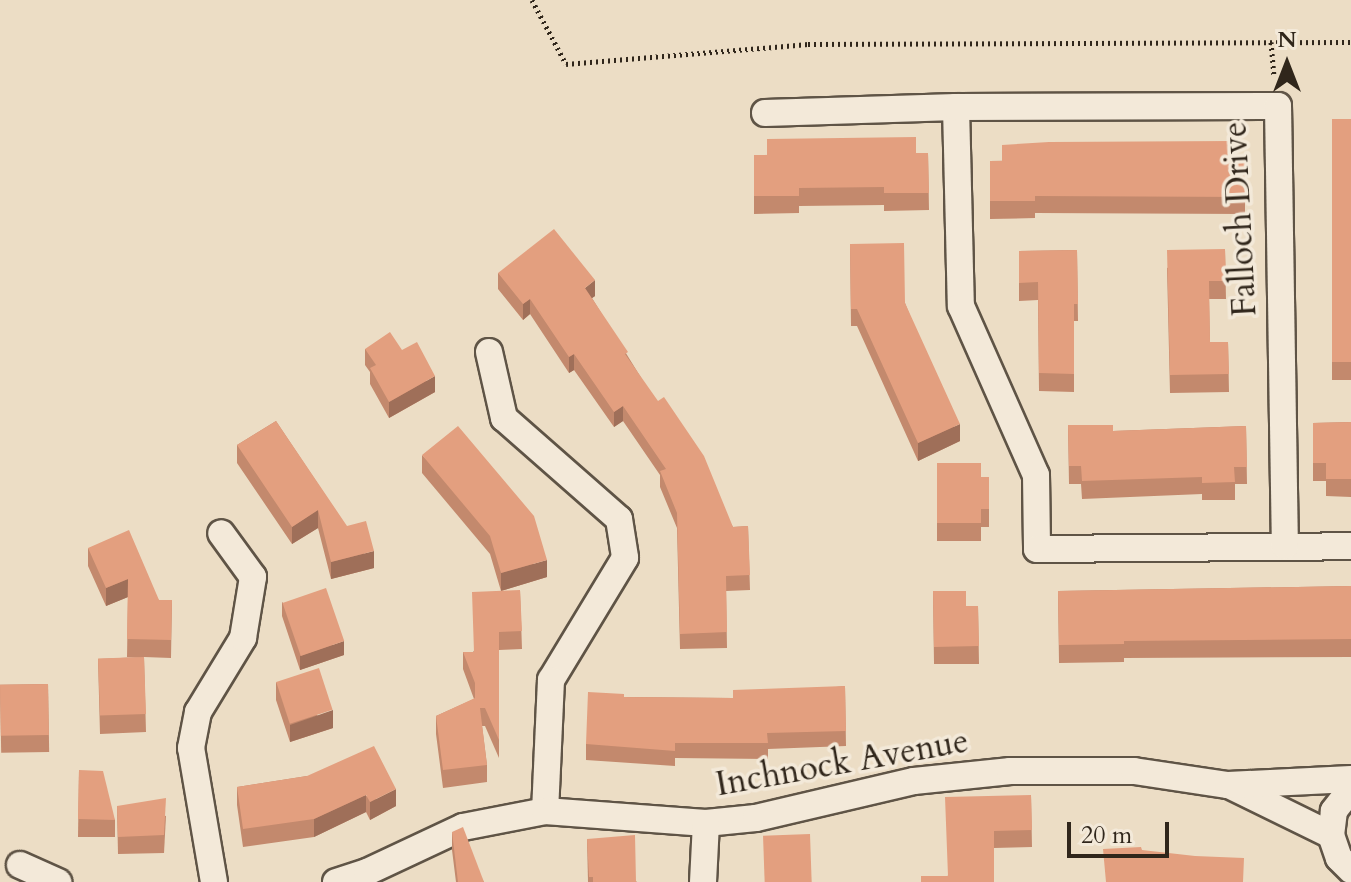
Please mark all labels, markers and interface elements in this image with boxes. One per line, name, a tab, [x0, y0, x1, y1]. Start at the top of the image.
north arrow	[1247, 24, 1327, 104]
text: N	[1277, 25, 1297, 55]
street label: Falloch Drive	[1215, 120, 1265, 318]
street label: Inchnock Avenue	[712, 721, 972, 805]
scale bar	[1071, 806, 1173, 856]
text: 20 m	[1081, 819, 1132, 852]

